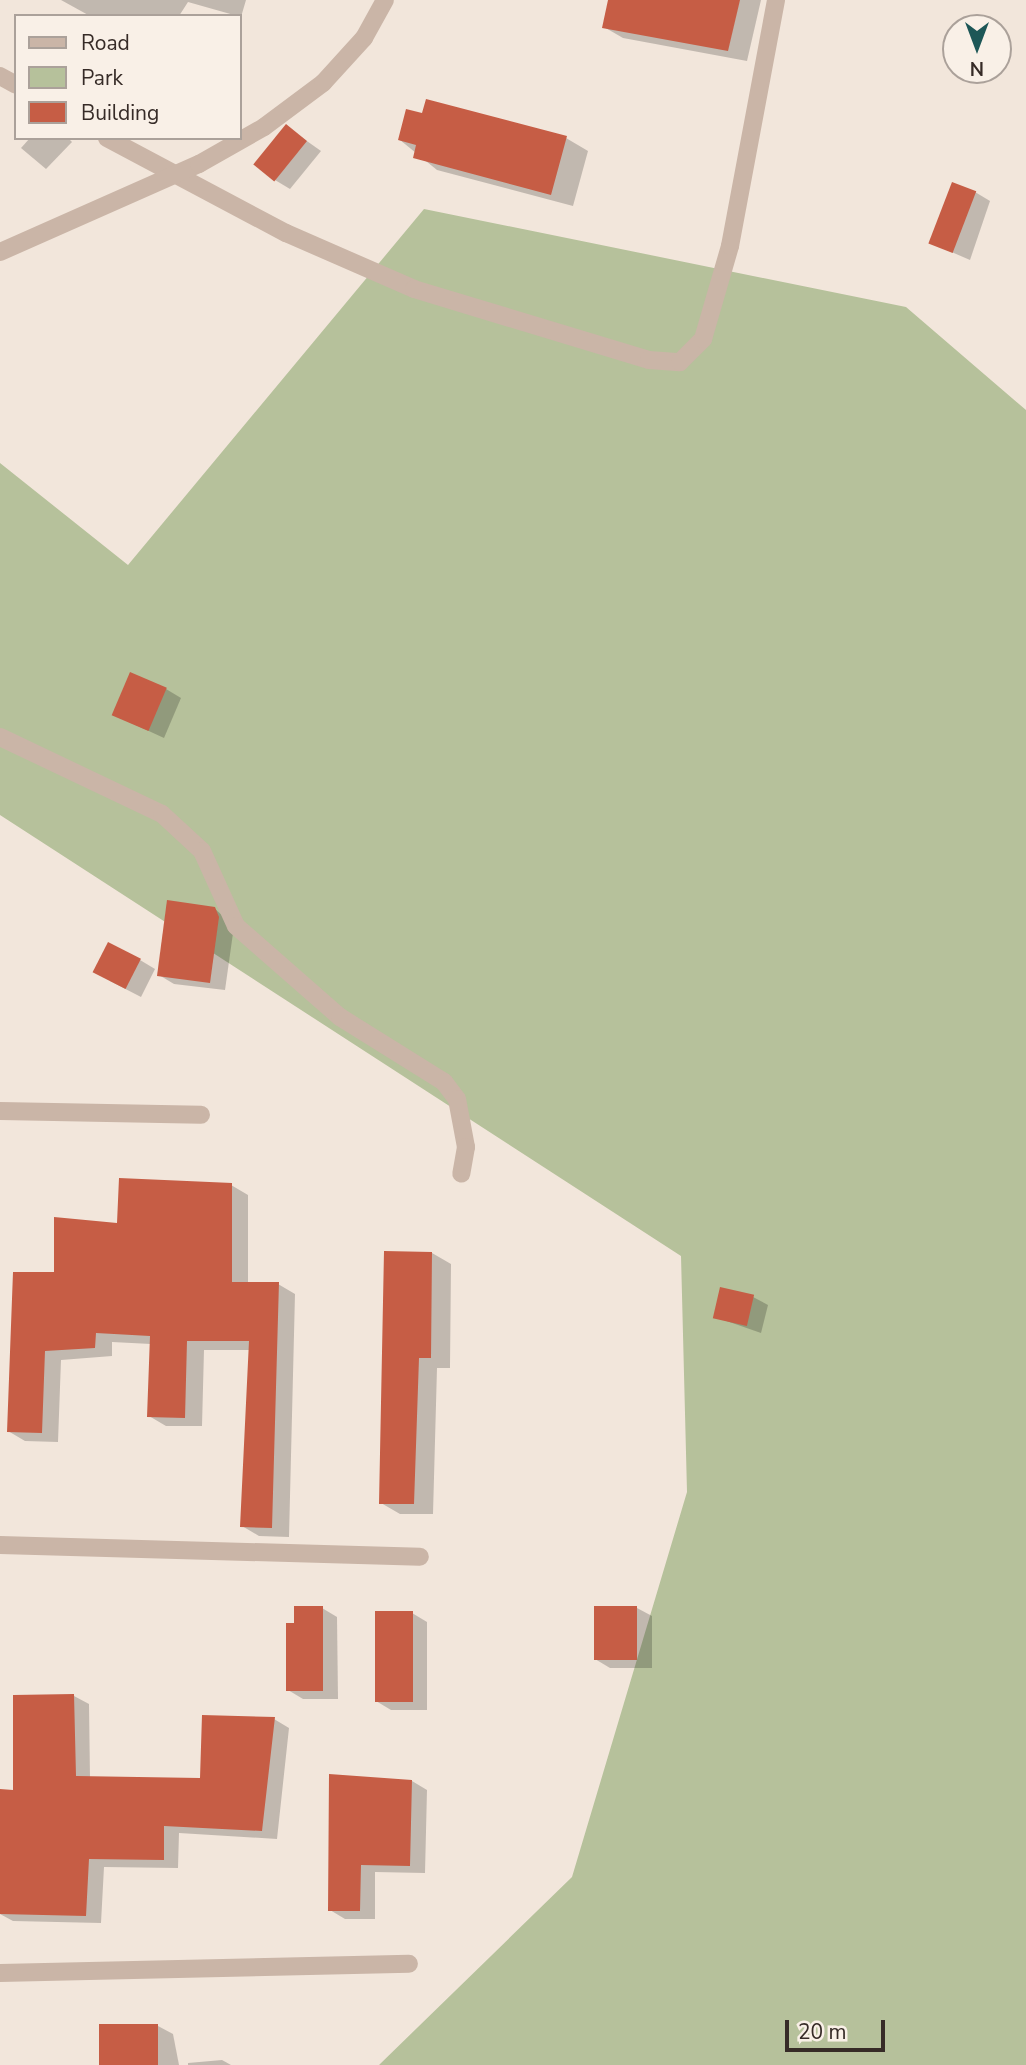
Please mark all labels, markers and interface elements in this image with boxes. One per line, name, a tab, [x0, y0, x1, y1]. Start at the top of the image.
legend	[14, 14, 242, 140]
north arrow	[942, 14, 1012, 84]
text: Road	[81, 29, 130, 57]
text: N	[970, 55, 984, 81]
text: Park	[81, 64, 123, 92]
text: Building	[81, 99, 159, 127]
scale bar	[788, 2006, 888, 2050]
text: 20 m	[798, 2018, 847, 2046]

